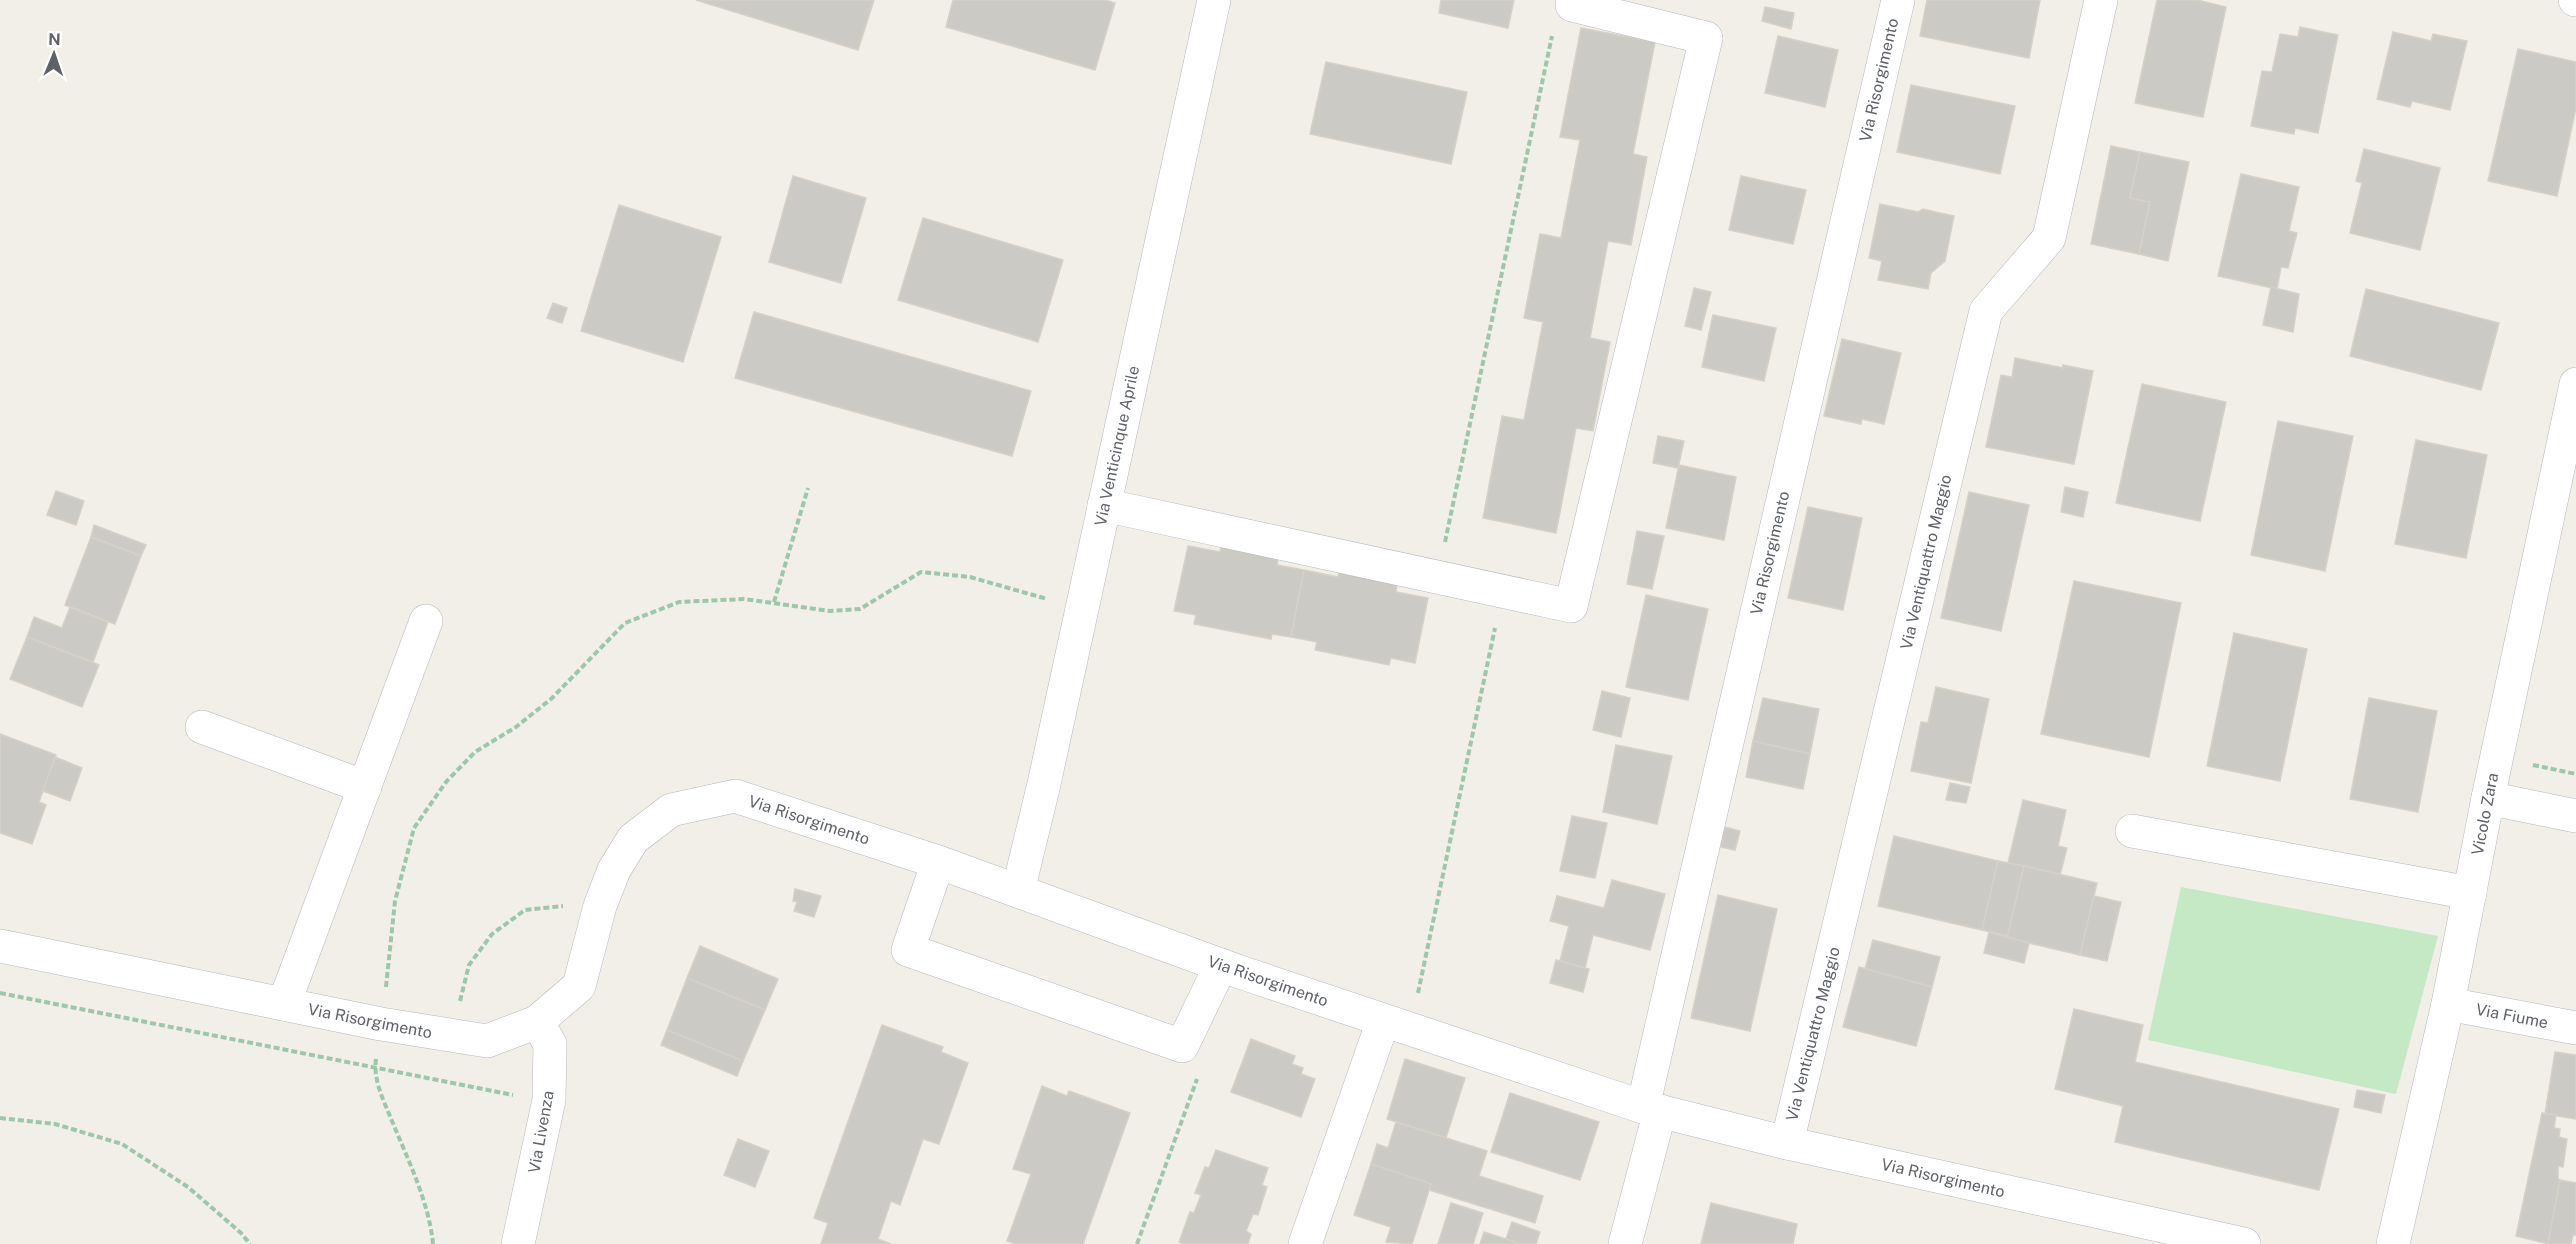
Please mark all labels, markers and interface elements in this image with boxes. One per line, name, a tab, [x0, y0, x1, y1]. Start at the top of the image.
street label: Via Risorgimento	[1856, 16, 1902, 144]
north arrow	[24, 24, 84, 84]
text: N	[48, 30, 61, 49]
street label: Via Venticinque Aprile	[1091, 364, 1143, 528]
street label: Via Ventiquattro Maggio	[1897, 473, 1955, 651]
street label: Via Risorgimento	[1747, 489, 1793, 617]
street label: Vicolo Zara	[2468, 771, 2502, 857]
street label: Via Risorgimento	[746, 791, 872, 849]
street label: Via Ventiquattro Maggio	[1782, 945, 1844, 1123]
street label: Via Risorgimento	[1205, 951, 1331, 1011]
street label: Via Risorgimento	[306, 1000, 434, 1042]
street label: Via Fiume	[2474, 1000, 2550, 1032]
street label: Via Livenza	[524, 1089, 558, 1175]
street label: Via Risorgimento	[1879, 1155, 2007, 1201]

